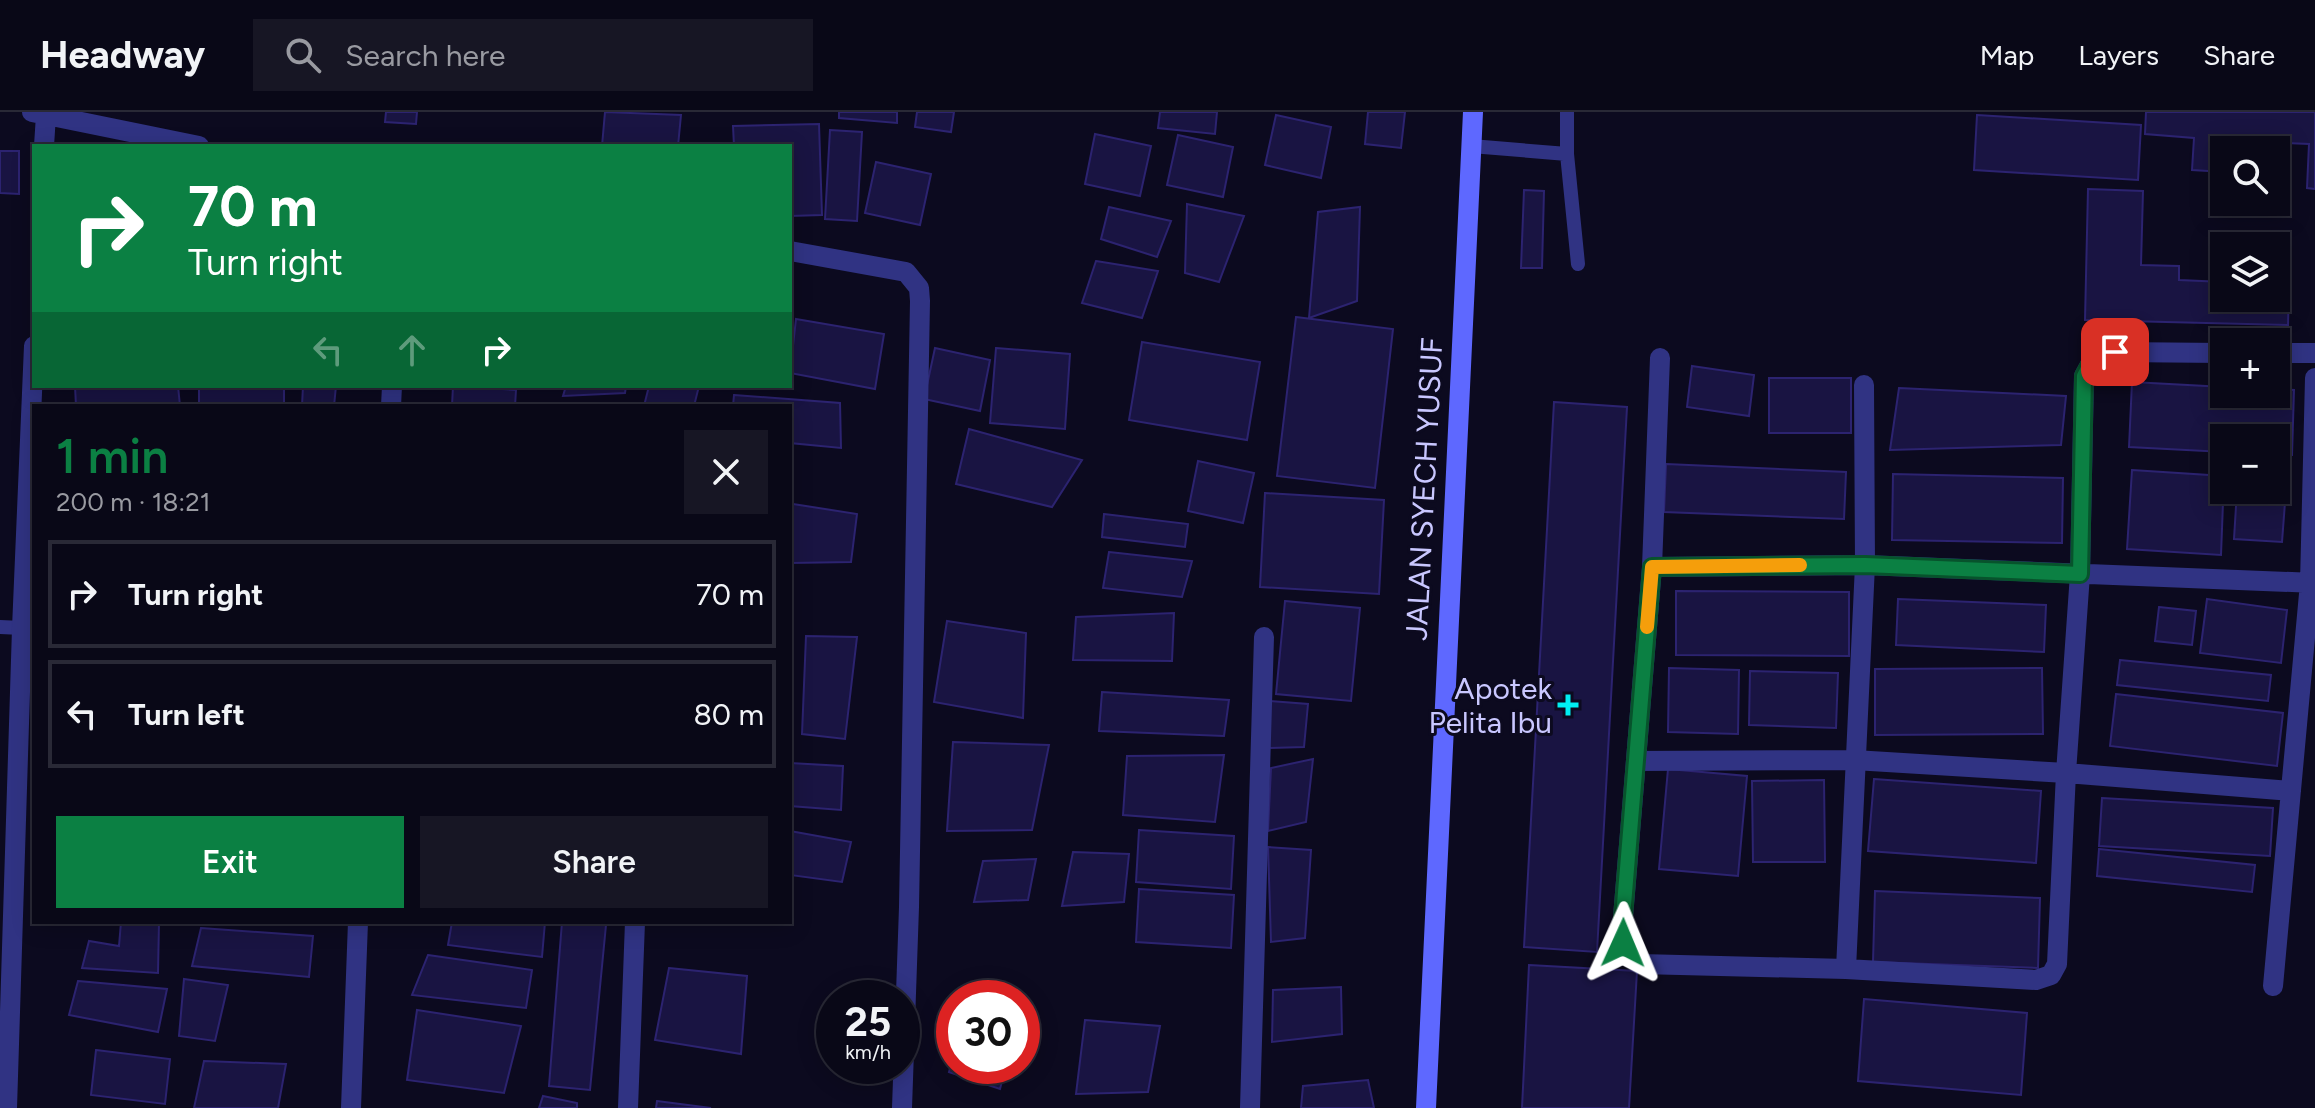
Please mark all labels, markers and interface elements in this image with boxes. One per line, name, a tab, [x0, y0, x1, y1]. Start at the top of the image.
search box	[253, 19, 813, 91]
text: Headway	[40, 32, 205, 78]
icon: search	[281, 33, 325, 77]
text: Search here	[345, 37, 505, 74]
text: Map	[1980, 38, 2034, 72]
text: Layers	[2078, 38, 2159, 72]
text: Share	[2203, 38, 2275, 72]
map controls	[2210, 136, 2290, 504]
button: search	[2210, 136, 2290, 216]
text: 70 m	[188, 173, 318, 240]
icon: right	[56, 176, 160, 280]
button: layers	[2210, 232, 2290, 312]
text: Turn right	[188, 241, 343, 284]
pin	[2081, 318, 2149, 386]
icon: left	[306, 328, 350, 372]
icon: ahead	[390, 328, 434, 372]
icon: right	[474, 328, 518, 372]
button: +	[2210, 328, 2290, 408]
icon: arrive	[2093, 330, 2137, 374]
street label: JALAN SYECH YUSUF	[1398, 337, 1450, 641]
button: −	[2210, 424, 2290, 504]
text: 1 min	[56, 427, 168, 485]
button: close	[684, 430, 768, 514]
text: 200 m · 18:21	[56, 486, 210, 518]
icon: right	[60, 572, 104, 616]
text: Turn right	[128, 576, 263, 613]
text: 70 m	[696, 576, 764, 613]
place label: Apotek Pelita Ibu	[1429, 670, 1552, 741]
icon: left	[60, 692, 104, 736]
text: Turn left	[128, 696, 245, 733]
text: 80 m	[693, 696, 764, 733]
marker: Apotek Pelita Ibu	[1559, 696, 1577, 714]
button: Exit	[56, 816, 404, 908]
button: Share	[420, 816, 768, 908]
position arrow	[1581, 901, 1665, 985]
speed limit sign: 30	[936, 980, 1040, 1084]
text: 25	[845, 998, 891, 1046]
text: km/h	[845, 1040, 891, 1064]

